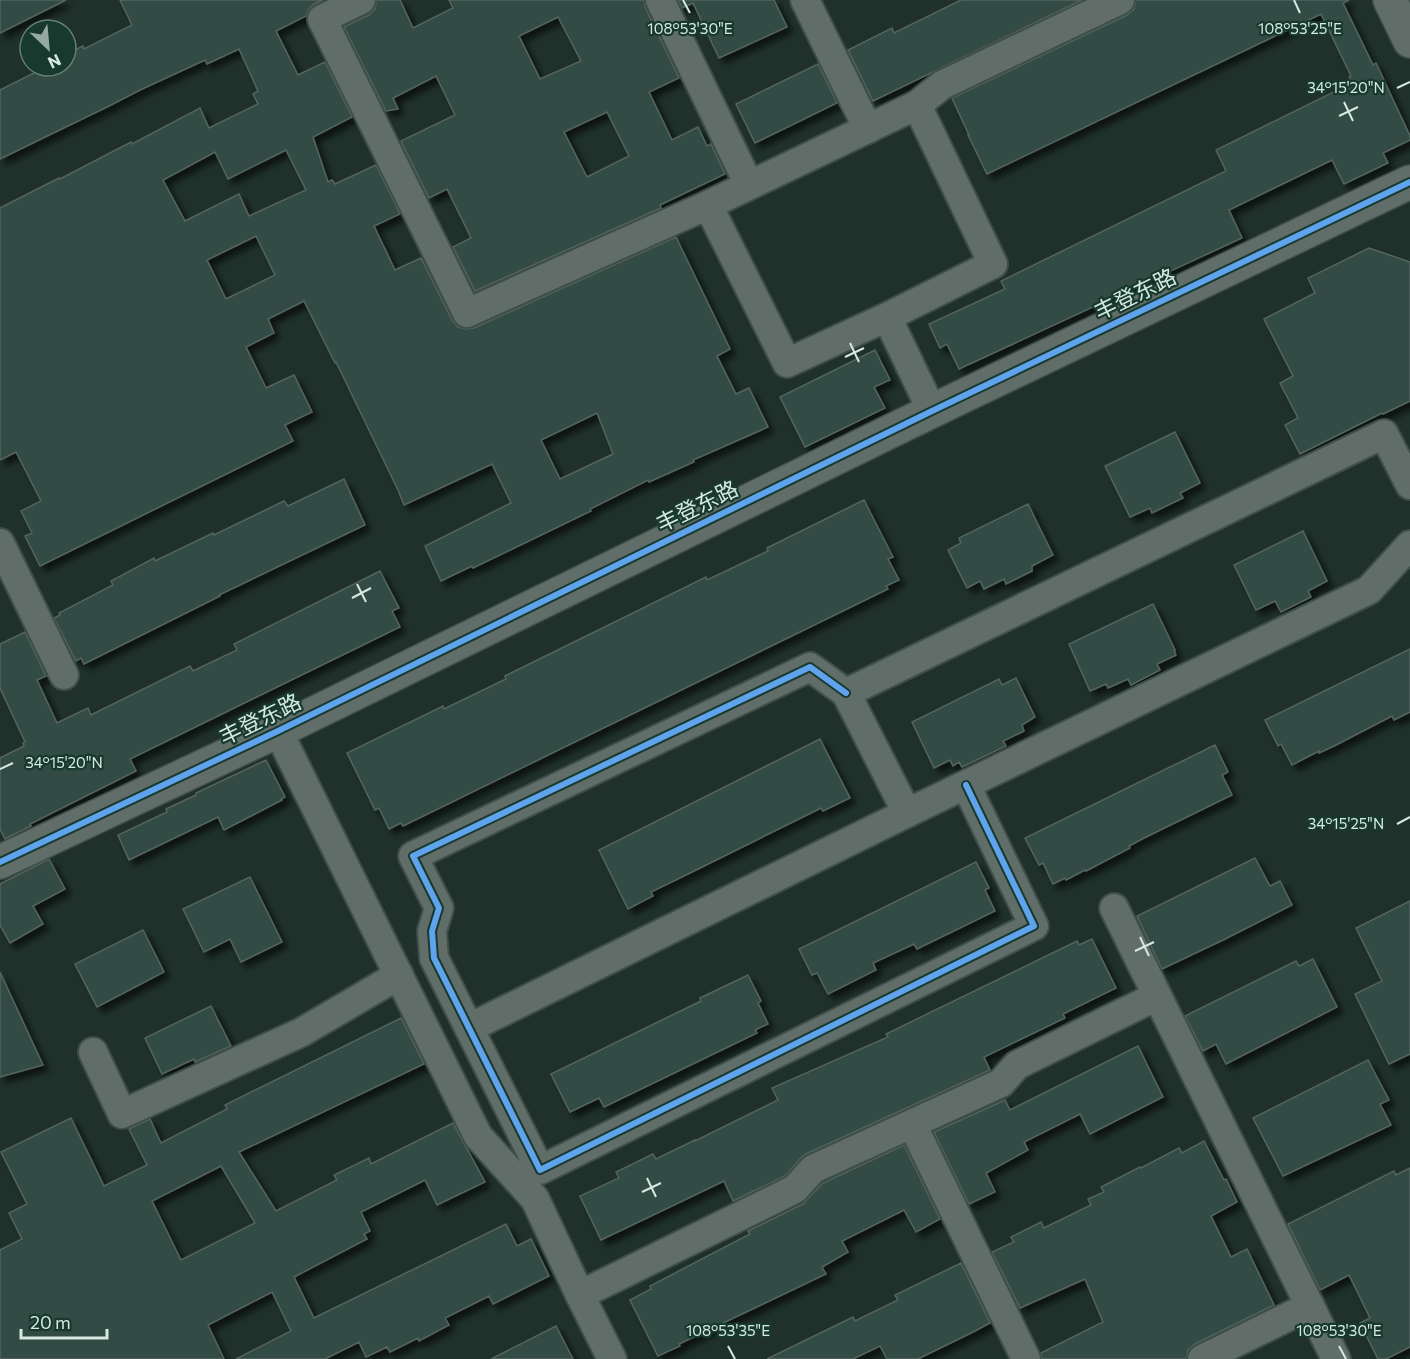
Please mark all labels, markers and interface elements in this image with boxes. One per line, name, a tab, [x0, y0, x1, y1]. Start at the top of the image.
north arrow	[18, 18, 78, 78]
text: 108°53'30"E	[647, 19, 733, 37]
text: 108°53'25"E	[1258, 19, 1342, 37]
text: N	[45, 51, 64, 73]
text: 34°15'20"N	[1307, 78, 1385, 96]
street label: 丰登东路	[1089, 262, 1180, 325]
street label: 丰登东路	[651, 474, 742, 537]
street label: 丰登东路	[214, 687, 305, 750]
text: 34°15'20"N	[25, 753, 103, 771]
text: 34°15'25"N	[1308, 814, 1384, 832]
scale bar	[21, 1302, 106, 1340]
text: 20 m	[30, 1311, 71, 1333]
text: 108°53'35"E	[686, 1321, 770, 1339]
text: 108°53'30"E	[1296, 1321, 1382, 1339]

